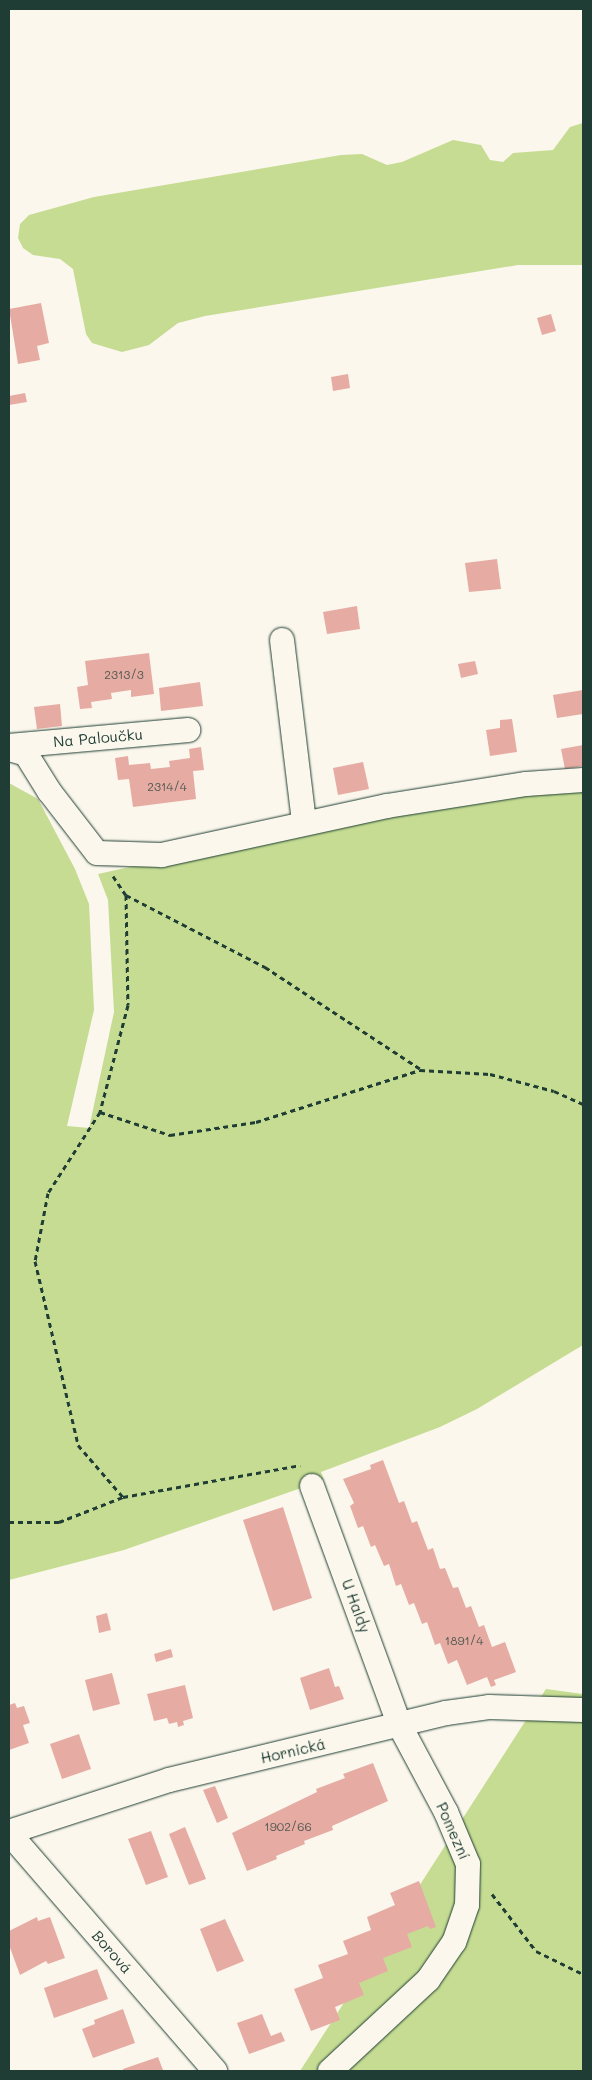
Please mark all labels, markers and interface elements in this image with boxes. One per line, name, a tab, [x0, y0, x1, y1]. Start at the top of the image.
house number: 2313/3	[104, 668, 144, 682]
street label: Na Paloučku	[53, 725, 143, 751]
house number: 2314/4	[147, 780, 187, 794]
street label: U Haldy	[338, 1577, 374, 1635]
house number: 1891/4	[445, 1634, 483, 1648]
street label: Hornická	[259, 1735, 327, 1767]
street label: Pomezní	[432, 1800, 474, 1862]
house number: 1902/66	[264, 1820, 312, 1834]
street label: Borová	[88, 1927, 136, 1977]

